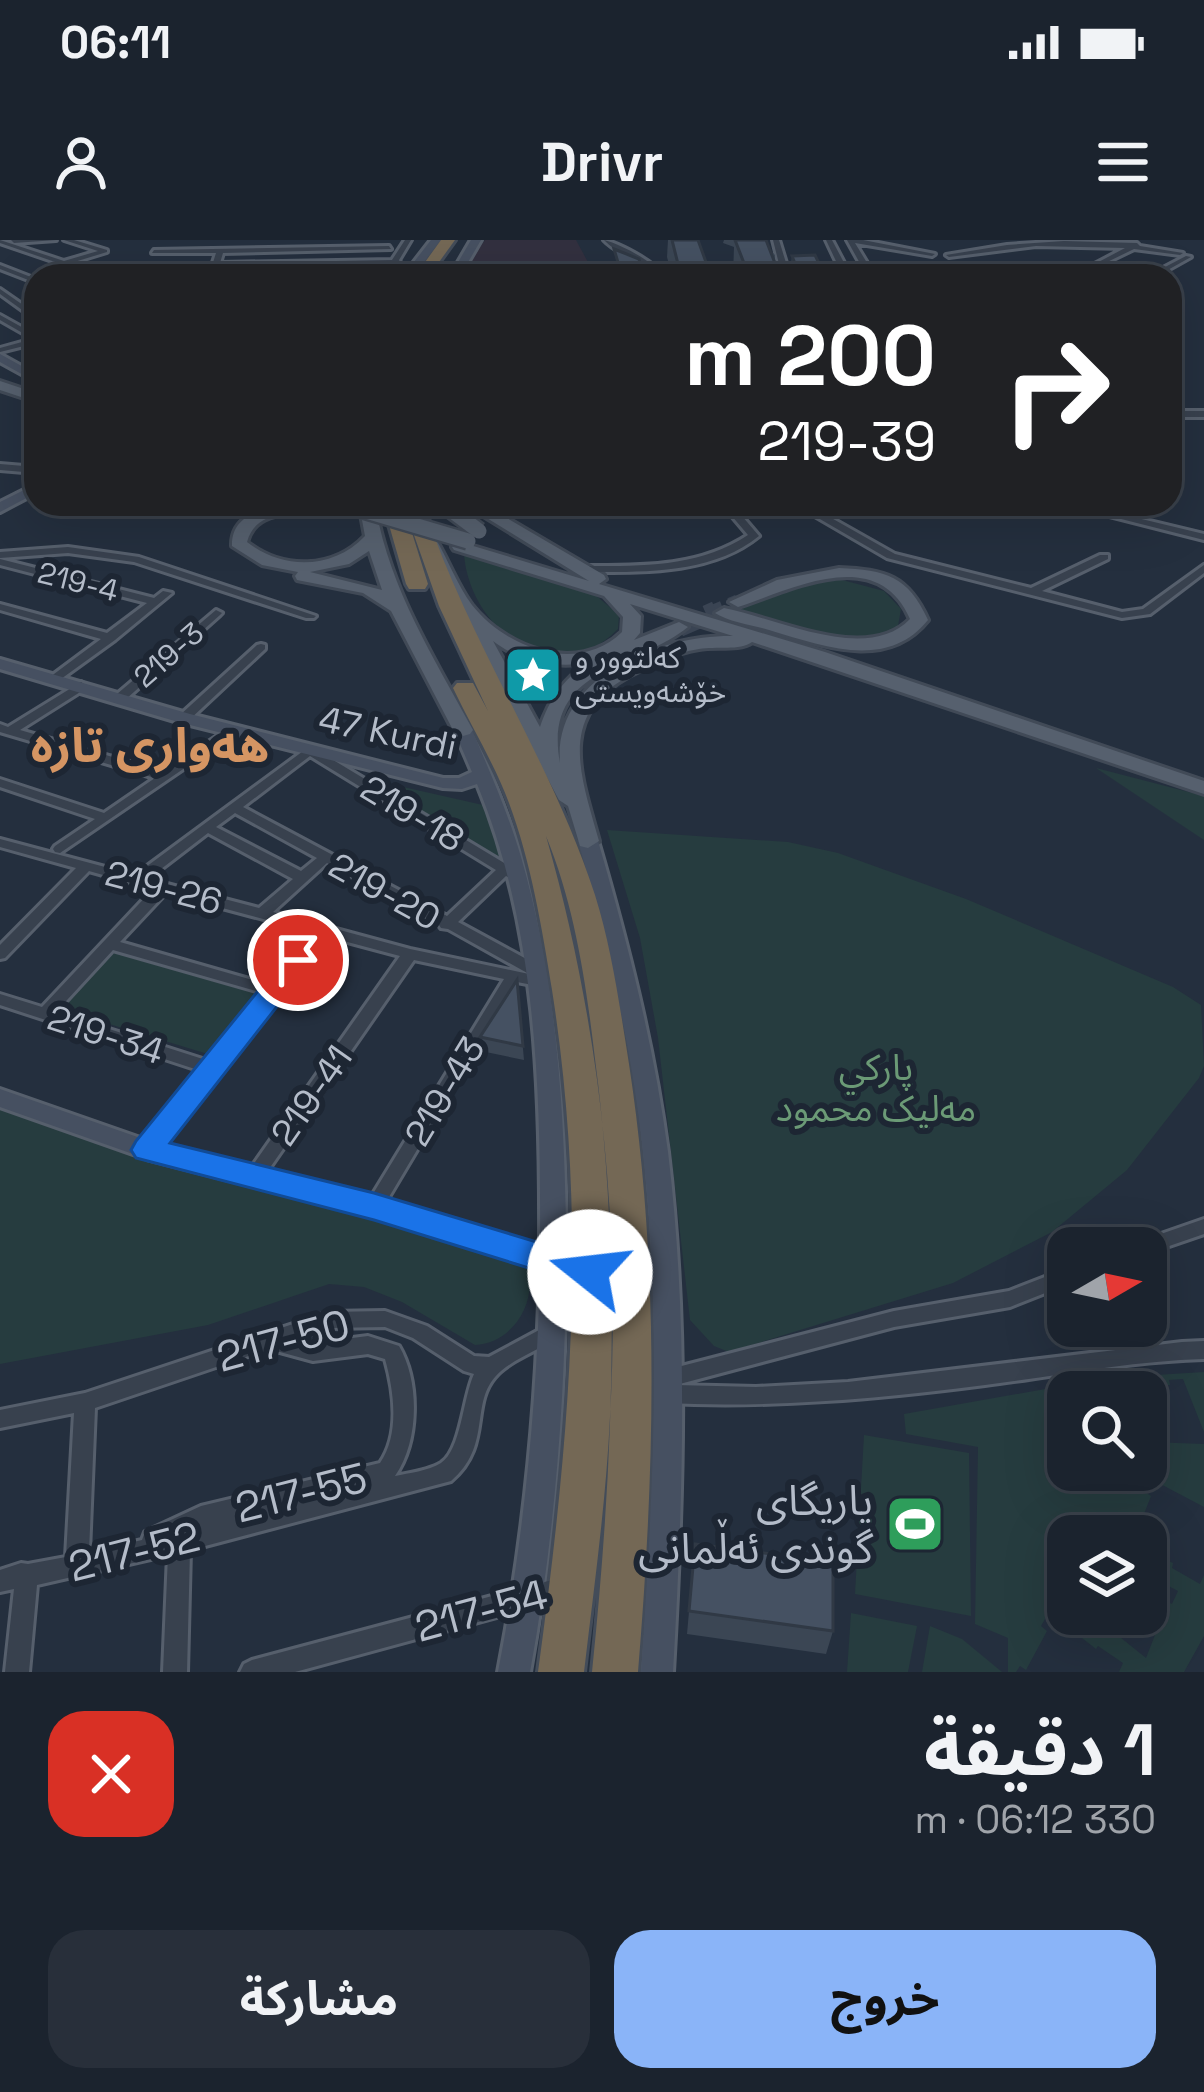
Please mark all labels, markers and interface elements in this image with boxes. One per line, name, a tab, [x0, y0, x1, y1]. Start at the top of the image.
text: 06:11	[60, 14, 171, 71]
text: Drivr	[541, 128, 663, 197]
icon: person	[48, 129, 114, 195]
icon: menu	[1090, 129, 1156, 195]
text: 200 m	[684, 302, 936, 410]
icon: right	[978, 312, 1134, 468]
text: 219-39	[758, 407, 936, 476]
street label: 219-4	[34, 553, 122, 610]
street label: 219-3	[125, 613, 212, 696]
place label: کەلتوور و خۆشەویستی	[575, 638, 726, 711]
place icon: کەلتوور و خۆشەویستی	[502, 644, 564, 706]
street label: 47 Kurdi	[315, 696, 461, 770]
district label: هەواری تازە	[31, 715, 269, 776]
street label: 219-18	[352, 765, 473, 863]
street label: 219-20	[321, 843, 448, 941]
street label: 219-26	[100, 850, 227, 926]
pin	[247, 909, 349, 1011]
icon: arrive	[265, 927, 331, 993]
street label: 219-34	[42, 995, 170, 1075]
street label: 219-43	[394, 1028, 495, 1155]
street label: 219-41	[261, 1037, 363, 1155]
park label: پارکي مەليک محمود	[776, 1045, 976, 1132]
position arrow	[527, 1209, 653, 1335]
north arrow	[1047, 1227, 1167, 1347]
map controls	[1047, 1227, 1167, 1635]
street label: 217-50	[211, 1297, 355, 1384]
button: search	[1047, 1371, 1167, 1491]
street label: 217-55	[230, 1451, 372, 1534]
place label: یاریگای گوندی ئەڵمانی	[638, 1474, 874, 1575]
sports icon: یاریگای گوندی ئەڵمانی	[884, 1493, 946, 1555]
street label: 217-52	[63, 1510, 205, 1593]
button: layers	[1047, 1515, 1167, 1635]
street label: 217-54	[409, 1567, 553, 1654]
text: 1 دقيقة	[924, 1704, 1156, 1796]
button: close	[48, 1711, 174, 1837]
text: 330 m · 06:12	[914, 1795, 1156, 1844]
button: مشاركة	[48, 1930, 590, 2068]
button: خروج	[614, 1930, 1156, 2068]

